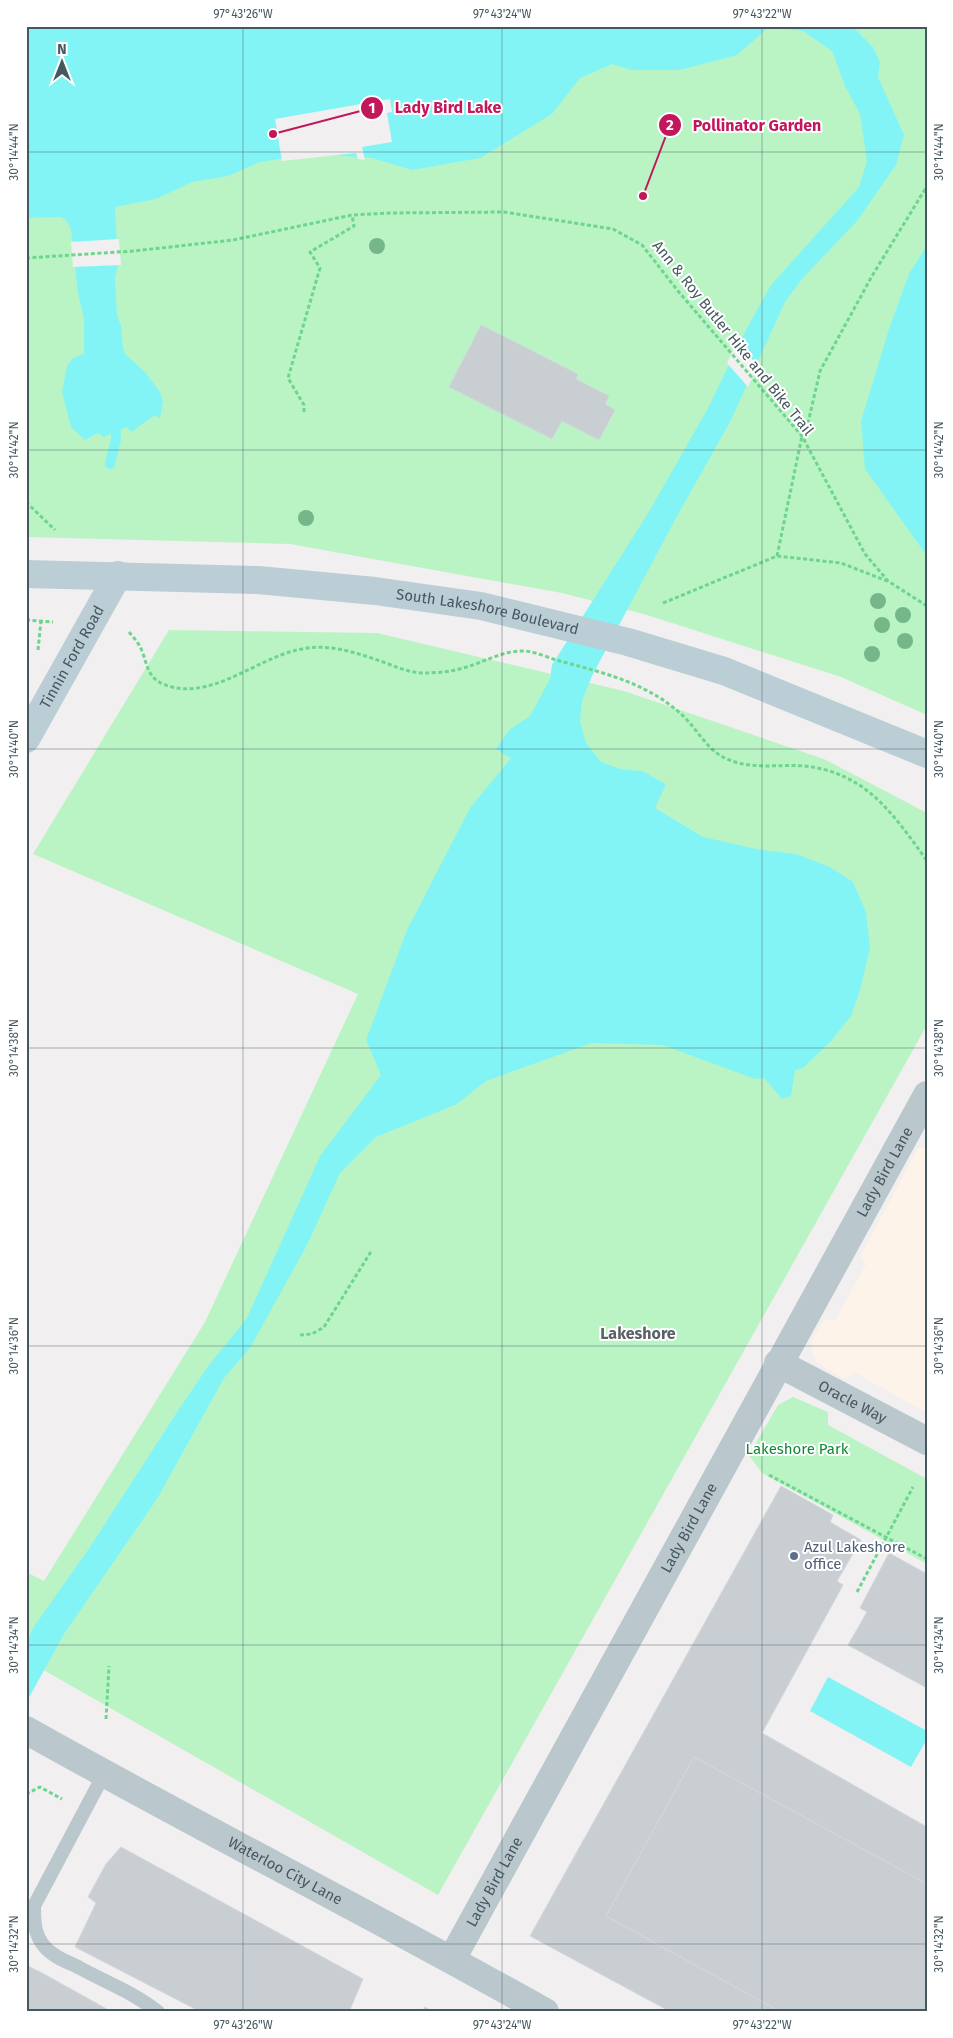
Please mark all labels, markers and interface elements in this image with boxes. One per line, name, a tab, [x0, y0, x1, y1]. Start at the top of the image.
text: 97°43'26"W	[213, 7, 273, 21]
text: 97°43'24"W	[473, 7, 531, 21]
text: 97°43'22"W	[732, 7, 792, 21]
north arrow	[38, 38, 88, 88]
text: N	[57, 41, 67, 58]
callout: Lady Bird Lake	[359, 92, 511, 123]
text: Lady Bird Lake	[395, 98, 501, 117]
text: 1	[369, 99, 375, 117]
callout: Pollinator Garden	[657, 110, 831, 141]
text: 2	[666, 116, 674, 134]
text: Pollinator Garden	[693, 116, 821, 135]
text: 30°14'44"N	[7, 123, 21, 181]
text: 30°14'44"N	[932, 123, 946, 181]
street label: Ann & Roy Butler Hike and Bike Trail	[649, 237, 818, 440]
text: 30°14'42"N	[7, 421, 21, 479]
text: 30°14'42"N	[932, 421, 946, 479]
street label: South Lakeshore Boulevard	[395, 585, 581, 639]
street label: Tinnin Ford Road	[36, 602, 108, 712]
text: 30°14'40"N	[7, 720, 21, 778]
text: 30°14'40"N	[932, 720, 946, 778]
text: 30°14'38"N	[7, 1019, 21, 1077]
text: 30°14'38"N	[932, 1019, 946, 1077]
street label: Lady Bird Lane	[853, 1124, 917, 1220]
text: 30°14'36"N	[7, 1317, 21, 1375]
text: 30°14'36"N	[932, 1317, 946, 1375]
district label: Lakeshore	[600, 1324, 676, 1343]
street label: Oracle Way	[815, 1377, 890, 1428]
park label: Lakeshore Park	[746, 1440, 849, 1458]
street label: Lady Bird Lane	[657, 1480, 721, 1576]
place label: Azul Lakeshore office	[804, 1538, 905, 1573]
marker: Azul Lakeshore office	[788, 1550, 800, 1562]
text: 30°14'34"N	[7, 1616, 21, 1674]
text: 30°14'34"N	[932, 1616, 946, 1674]
street label: Waterloo City Lane	[225, 1833, 345, 1909]
street label: Lady Bird Lane	[462, 1834, 526, 1930]
text: 30°14'32"N	[7, 1915, 21, 1973]
text: 30°14'32"N	[932, 1915, 946, 1973]
text: 97°43'26"W	[213, 2018, 273, 2032]
text: 97°43'24"W	[473, 2018, 531, 2032]
text: 97°43'22"W	[732, 2018, 792, 2032]

